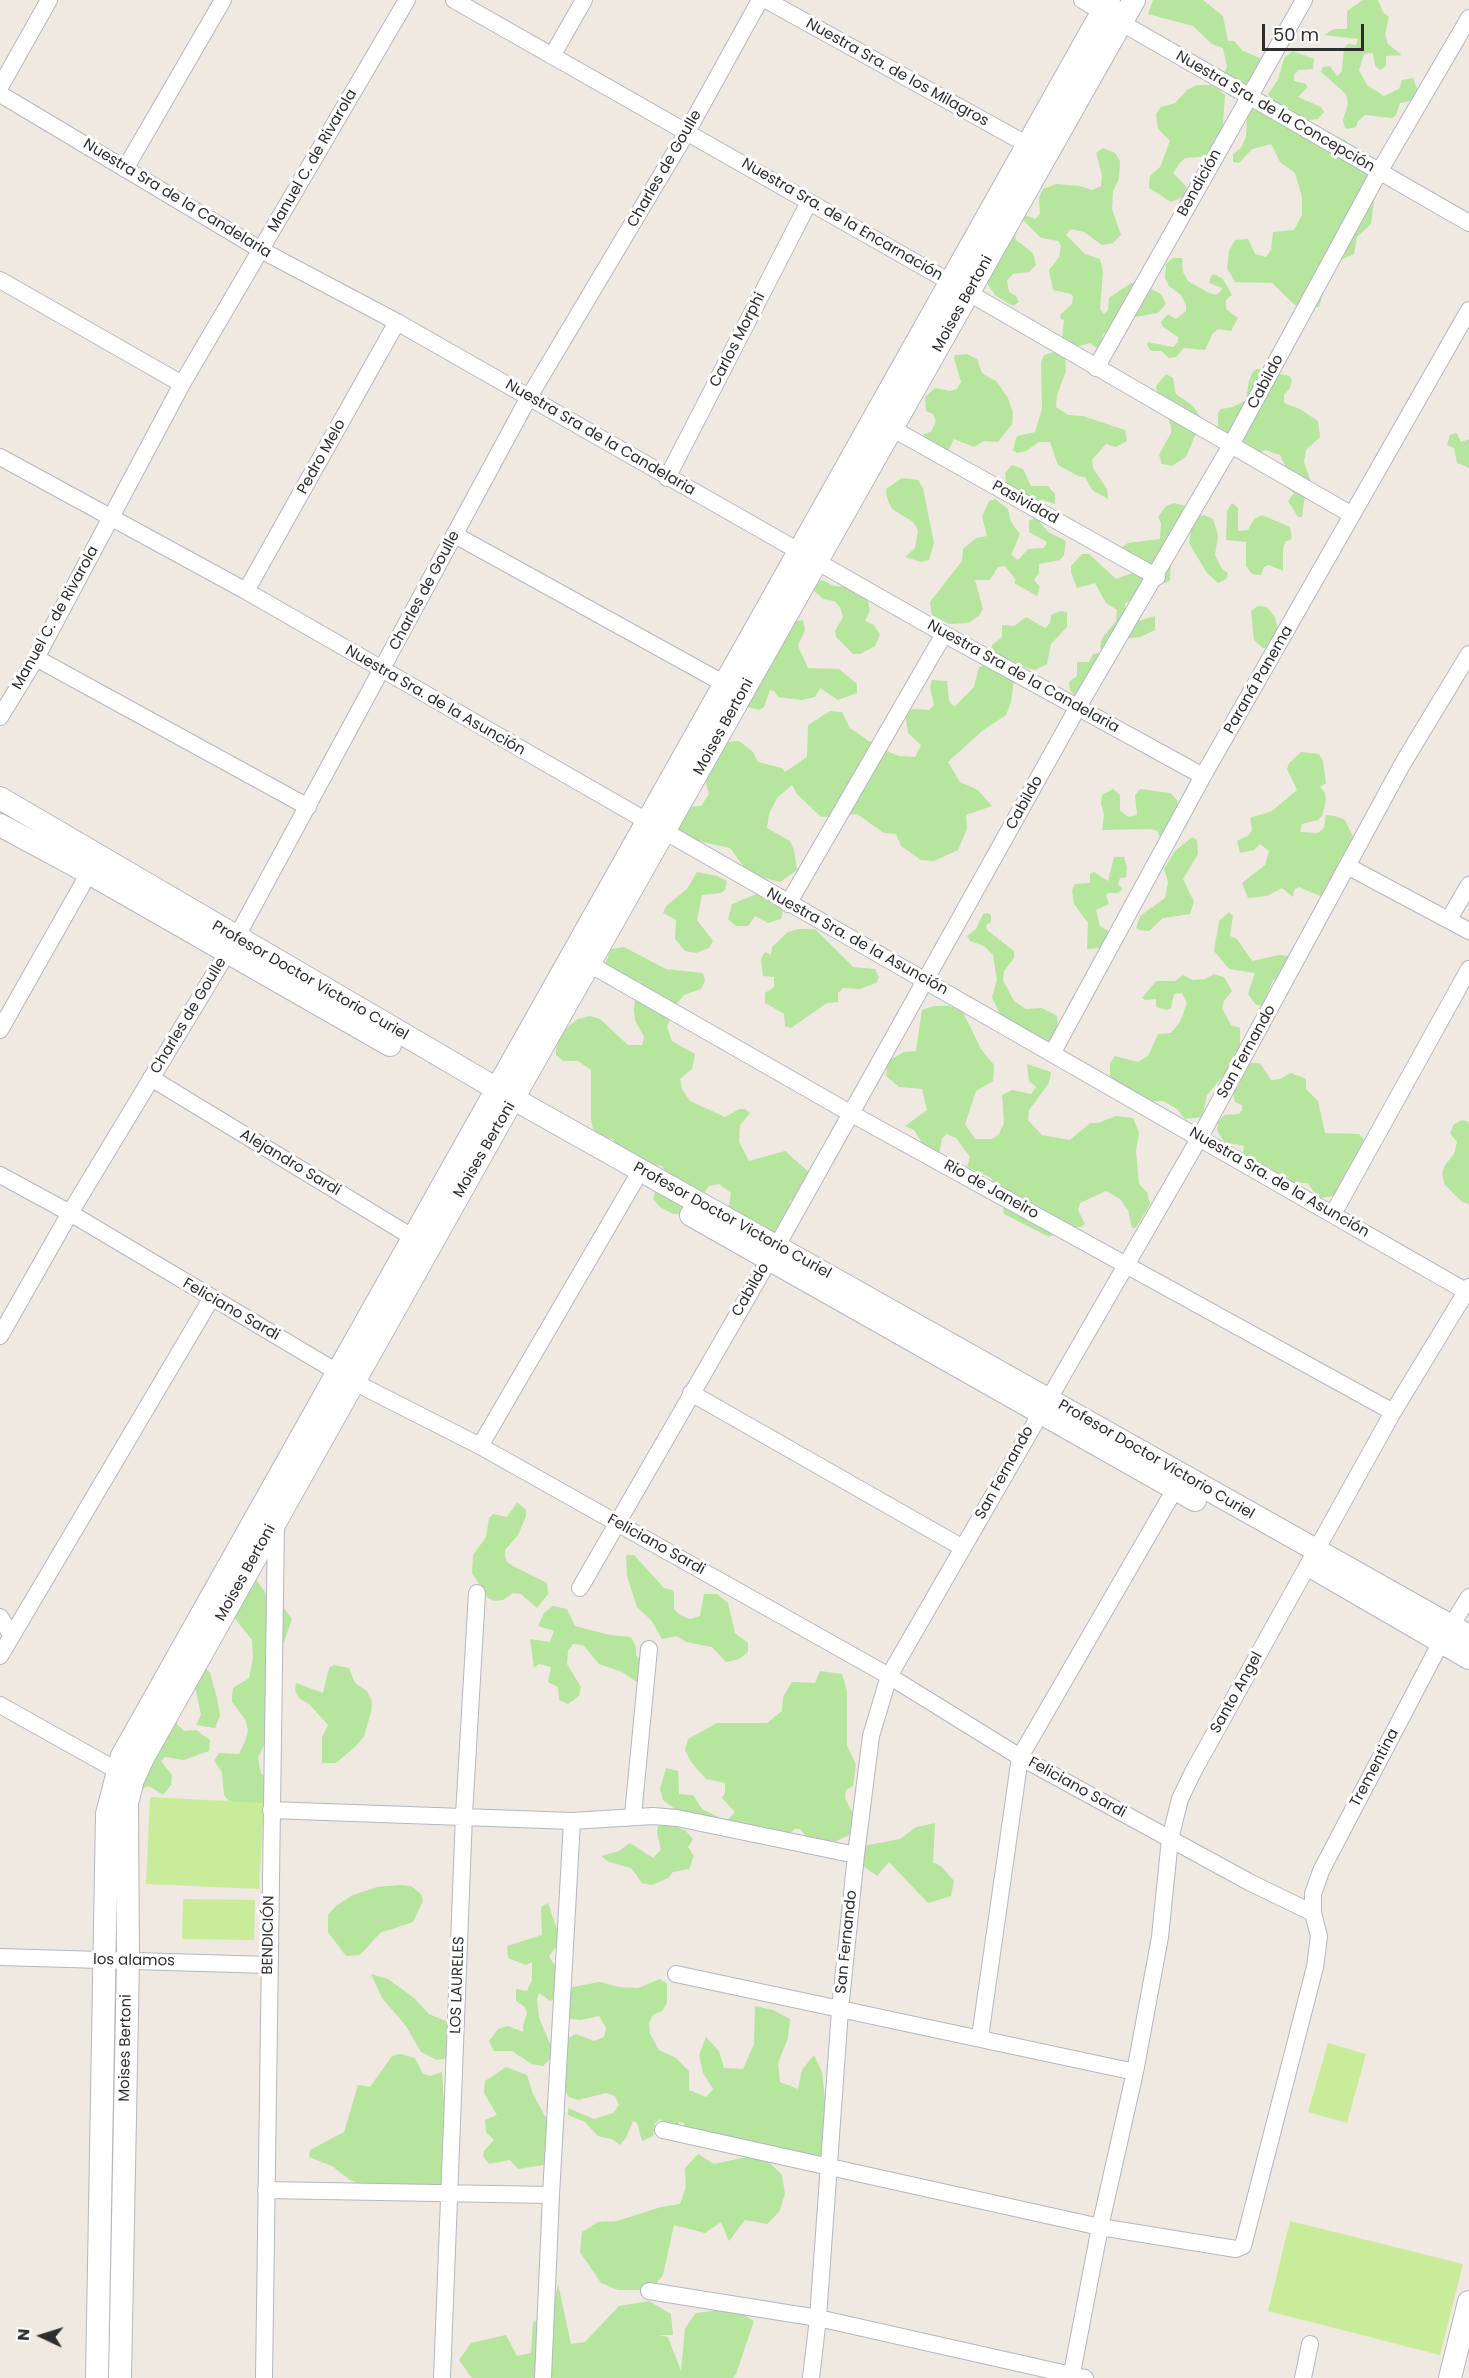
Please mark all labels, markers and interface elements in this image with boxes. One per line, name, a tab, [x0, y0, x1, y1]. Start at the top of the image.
scale bar	[1265, 12, 1367, 50]
street label: Nuestra Sra. de los Milagros	[802, 15, 992, 131]
text: 50 m	[1273, 22, 1319, 47]
street label: Nuestra Sra. de la Concepción	[1172, 48, 1378, 176]
street label: Manuel C. de Rivarola	[265, 86, 361, 236]
street label: Charles de Goulle	[624, 107, 706, 231]
street label: Nuestra Sra de la Candelaria	[80, 136, 274, 262]
street label: Bendición	[1174, 146, 1226, 220]
street label: Nuestra Sra. de la Encarnación	[738, 155, 946, 285]
street label: Moises Bertoni	[929, 253, 997, 355]
street label: Carlos Morphi	[706, 290, 770, 390]
street label: Cabildo	[1244, 352, 1288, 412]
street label: Nuestra Sra de la Candelaria	[502, 376, 698, 500]
street label: Pedro Melo	[294, 416, 350, 498]
street label: Pasividad	[989, 477, 1061, 529]
street label: Charles de Goulle	[386, 528, 464, 654]
street label: Manuel C. de Rivarola	[9, 543, 103, 693]
street label: Nuestra Sra de la Candelaria	[924, 617, 1122, 737]
street label: Paraná Panema	[1221, 623, 1297, 737]
street label: Nuestra Sra. de la Asunción	[342, 642, 528, 760]
street label: Moises Bertoni	[690, 676, 758, 778]
street label: Cabildo	[1003, 773, 1047, 833]
street label: Nuestra Sra. de la Asunción	[763, 885, 951, 999]
street label: Profesor Doctor Victorio Curiel	[209, 917, 411, 1045]
street label: Charles de Goulle	[147, 954, 231, 1078]
street label: San Fernando	[1214, 1002, 1280, 1102]
street label: Moises Bertoni	[450, 1099, 520, 1201]
street label: Nuestra Sra. de la Asunción	[1186, 1124, 1372, 1242]
street label: Alejandro Sardi	[236, 1126, 344, 1200]
street label: Rio de Janeiro	[940, 1156, 1042, 1224]
street label: Profesor Doctor Victorio Curiel	[630, 1159, 834, 1283]
street label: Cabildo	[728, 1260, 774, 1320]
street label: Feliciano Sardi	[179, 1275, 283, 1345]
street label: Profesor Doctor Victorio Curiel	[1055, 1396, 1257, 1524]
street label: San Fernando	[972, 1423, 1038, 1523]
street label: Feliciano Sardi	[604, 1511, 708, 1579]
street label: Moises Bertoni	[212, 1522, 280, 1624]
street label: Santo Angel	[1207, 1649, 1267, 1737]
street label: Trementina	[1347, 1726, 1403, 1810]
street label: Feliciano Sardi	[1025, 1754, 1129, 1822]
street label: San Fernando	[833, 1889, 861, 1995]
street label: BENDICIÓN	[259, 1895, 279, 1975]
street label: LOS LAURELES	[447, 1936, 469, 2034]
street label: los alamos	[93, 1951, 175, 1971]
street label: Moises Bertoni	[116, 1994, 136, 2102]
north arrow	[12, 2306, 72, 2366]
text: N	[12, 2328, 35, 2342]

